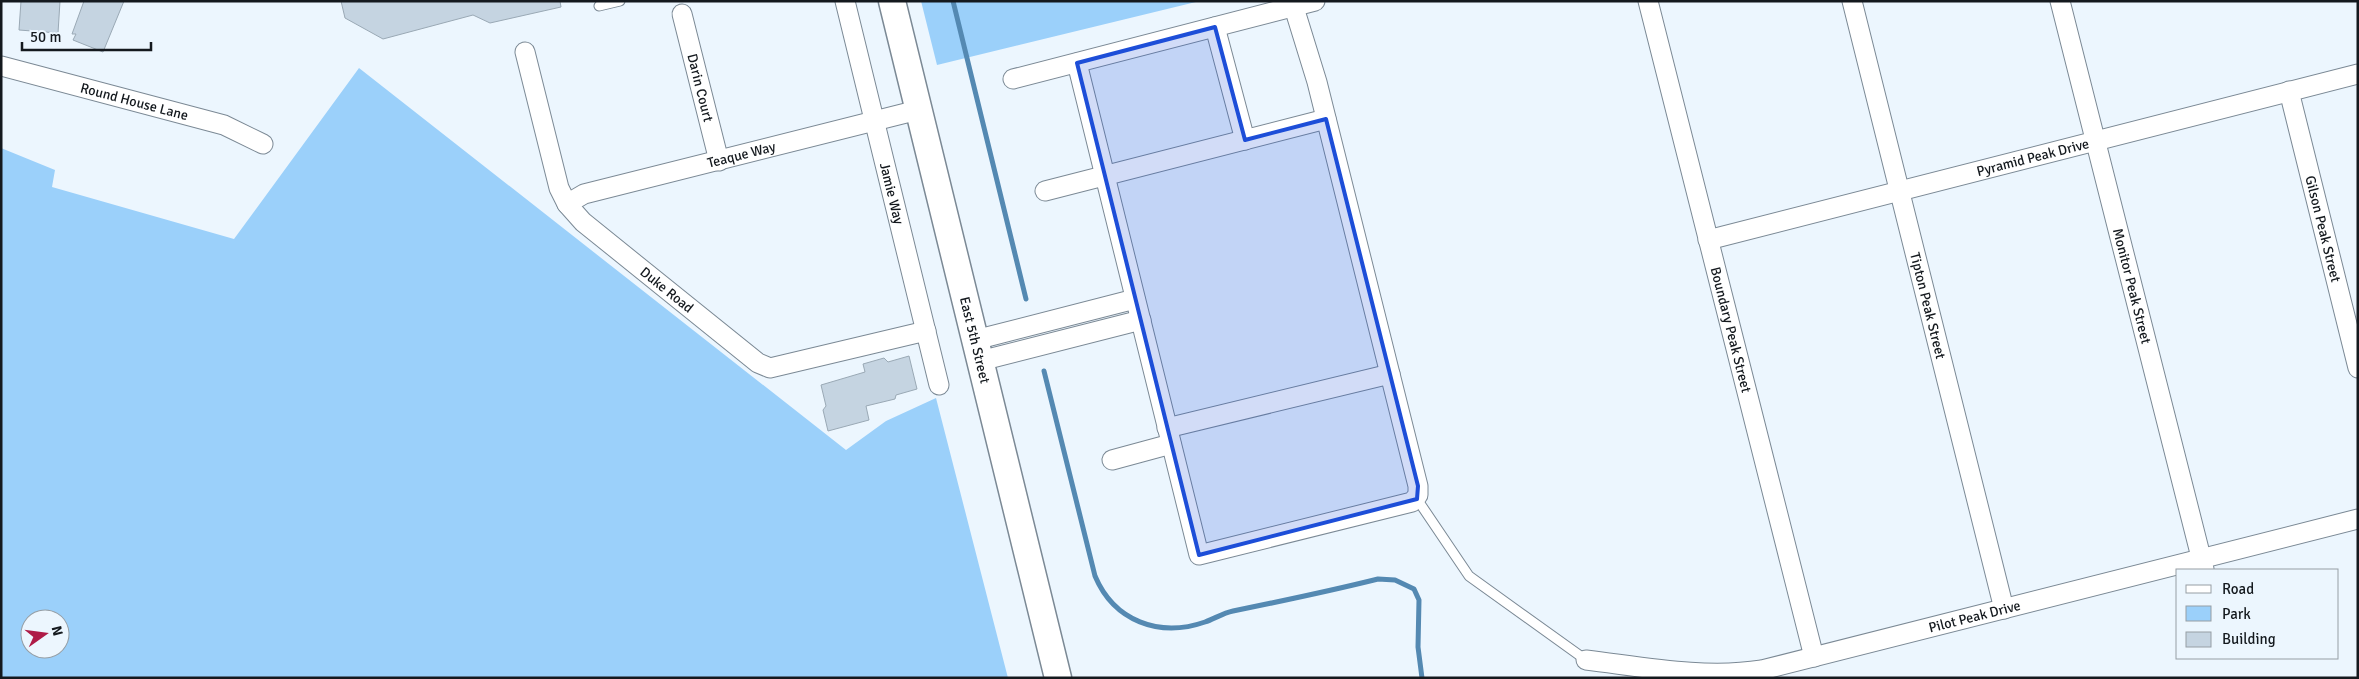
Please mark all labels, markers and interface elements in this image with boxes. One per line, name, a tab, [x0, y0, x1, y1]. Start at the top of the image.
scale bar	[22, 20, 151, 52]
text: 50 m	[30, 28, 61, 46]
street label: Darin Court	[684, 52, 717, 124]
street label: Round House Lane	[79, 79, 190, 124]
street label: Pyramid Peak Drive	[1975, 135, 2091, 180]
street label: Teaque Way	[705, 138, 778, 171]
street label: Jamie Way	[876, 161, 908, 226]
street label: Gilson Peak Street	[2302, 174, 2345, 284]
street label: Monitor Peak Street	[2109, 226, 2155, 346]
street label: Tipton Peak Street	[1907, 251, 1950, 361]
street label: Duke Road	[637, 263, 697, 316]
street label: Boundary Peak Street	[1707, 265, 1755, 394]
street label: East 5th Street	[956, 295, 994, 385]
legend	[2176, 569, 2339, 659]
text: Road	[2222, 580, 2254, 598]
street label: Pilot Peak Drive	[1927, 596, 2022, 636]
text: Park	[2222, 605, 2251, 623]
north arrow	[20, 609, 70, 659]
text: N	[48, 624, 67, 638]
text: Building	[2222, 630, 2276, 648]

